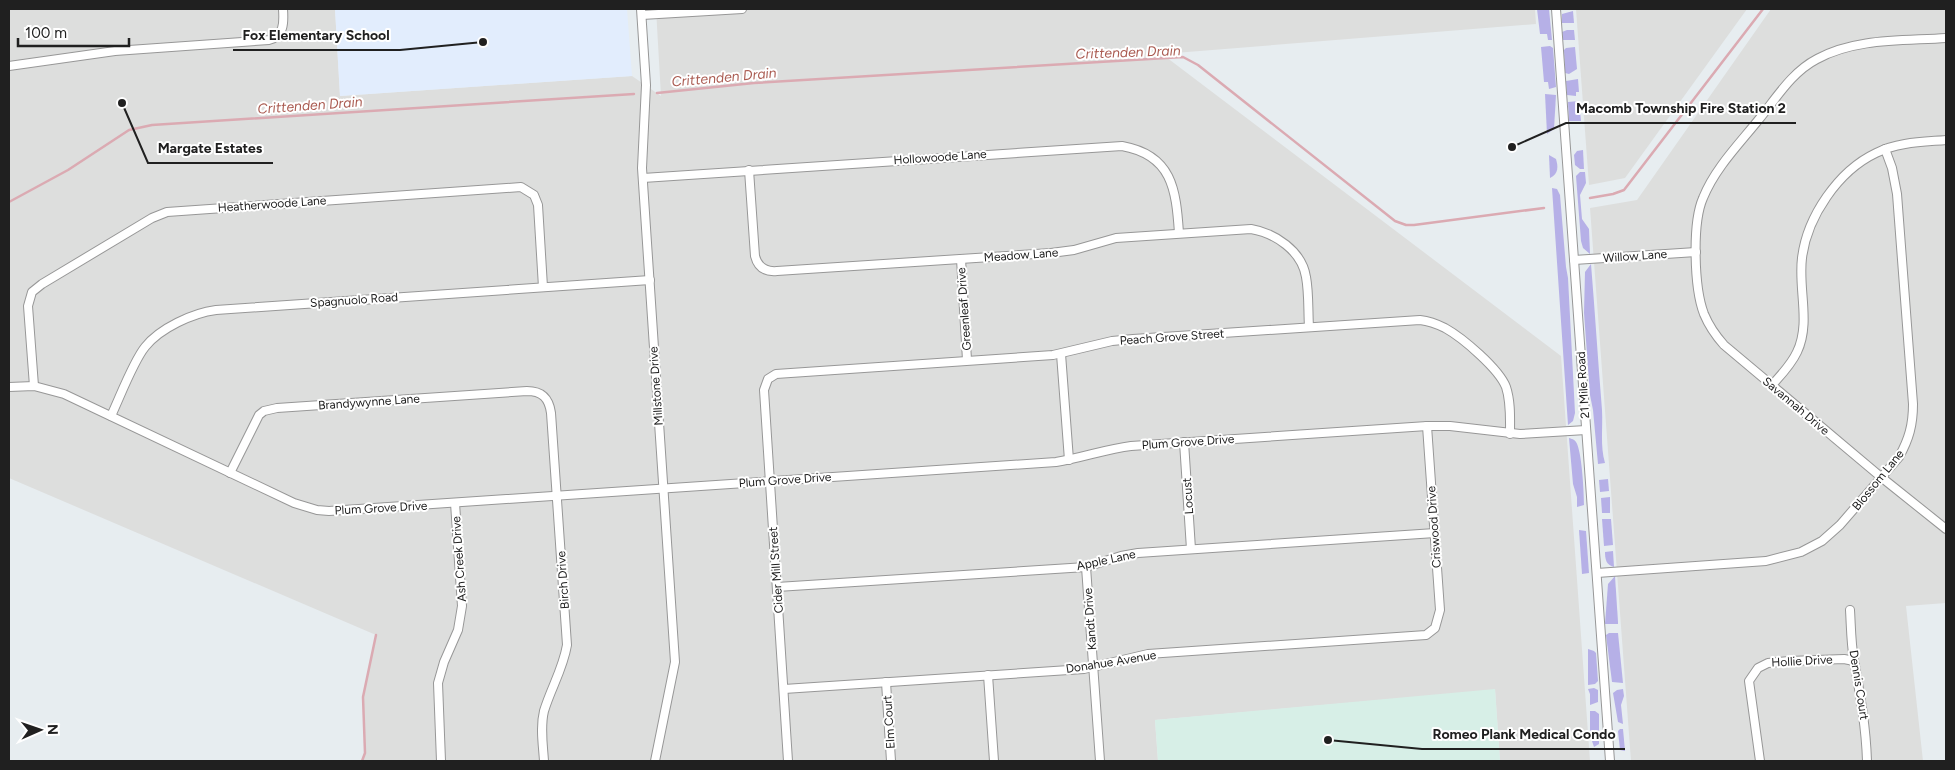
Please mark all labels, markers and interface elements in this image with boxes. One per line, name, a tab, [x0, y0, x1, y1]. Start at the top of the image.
scale bar	[18, 15, 129, 47]
callout: Fox Elementary School	[233, 21, 400, 50]
text: 100 m	[25, 24, 67, 42]
text: Fox Elementary School	[242, 27, 390, 44]
water label: Crittenden Drain	[1075, 42, 1181, 63]
water label: Crittenden Drain	[671, 64, 777, 91]
water label: Crittenden Drain	[257, 93, 363, 118]
callout: Macomb Township Fire Station 2	[1566, 94, 1796, 123]
text: Macomb Township Fire Station 2	[1576, 100, 1786, 117]
callout: Margate Estates	[148, 134, 273, 163]
text: Margate Estates	[158, 140, 263, 157]
street label: Hollowoode Lane	[893, 147, 988, 167]
street label: Heatherwoode Lane	[217, 193, 327, 215]
street label: Meadow Lane	[983, 245, 1059, 265]
street label: Willow Lane	[1602, 247, 1668, 265]
street label: Greenleaf Drive	[954, 266, 974, 351]
street label: Spagnuolo Road	[310, 290, 398, 310]
street label: Peach Grove Street	[1119, 326, 1225, 348]
street label: Millstone Drive	[646, 346, 666, 426]
street label: 21 Mile Road	[1574, 351, 1592, 419]
street label: Savannah Drive	[1760, 374, 1832, 438]
street label: Brandywynne Lane	[318, 391, 421, 413]
street label: Plum Grove Drive	[1141, 432, 1235, 452]
street label: Blossom Lane	[1849, 447, 1907, 513]
street label: Plum Grove Drive	[738, 470, 832, 490]
street label: Locust	[1180, 477, 1196, 515]
street label: Criswood Drive	[1424, 485, 1444, 568]
street label: Plum Grove Drive	[334, 499, 428, 517]
street label: Ash Creek Drive	[449, 515, 469, 602]
street label: Cider Mill Street	[766, 526, 786, 614]
street label: Apple Lane	[1075, 547, 1137, 573]
street label: Birch Drive	[554, 550, 572, 609]
street label: Kandt Drive	[1081, 587, 1099, 651]
street label: Donahue Avenue	[1065, 648, 1158, 676]
street label: Dennis Court	[1847, 649, 1871, 721]
street label: Hollie Drive	[1771, 652, 1833, 670]
street label: Elm Court	[880, 694, 898, 749]
north arrow	[15, 705, 65, 755]
callout: Romeo Plank Medical Condo	[1422, 720, 1625, 749]
text: N	[44, 724, 61, 735]
text: Romeo Plank Medical Condo	[1432, 726, 1616, 743]

